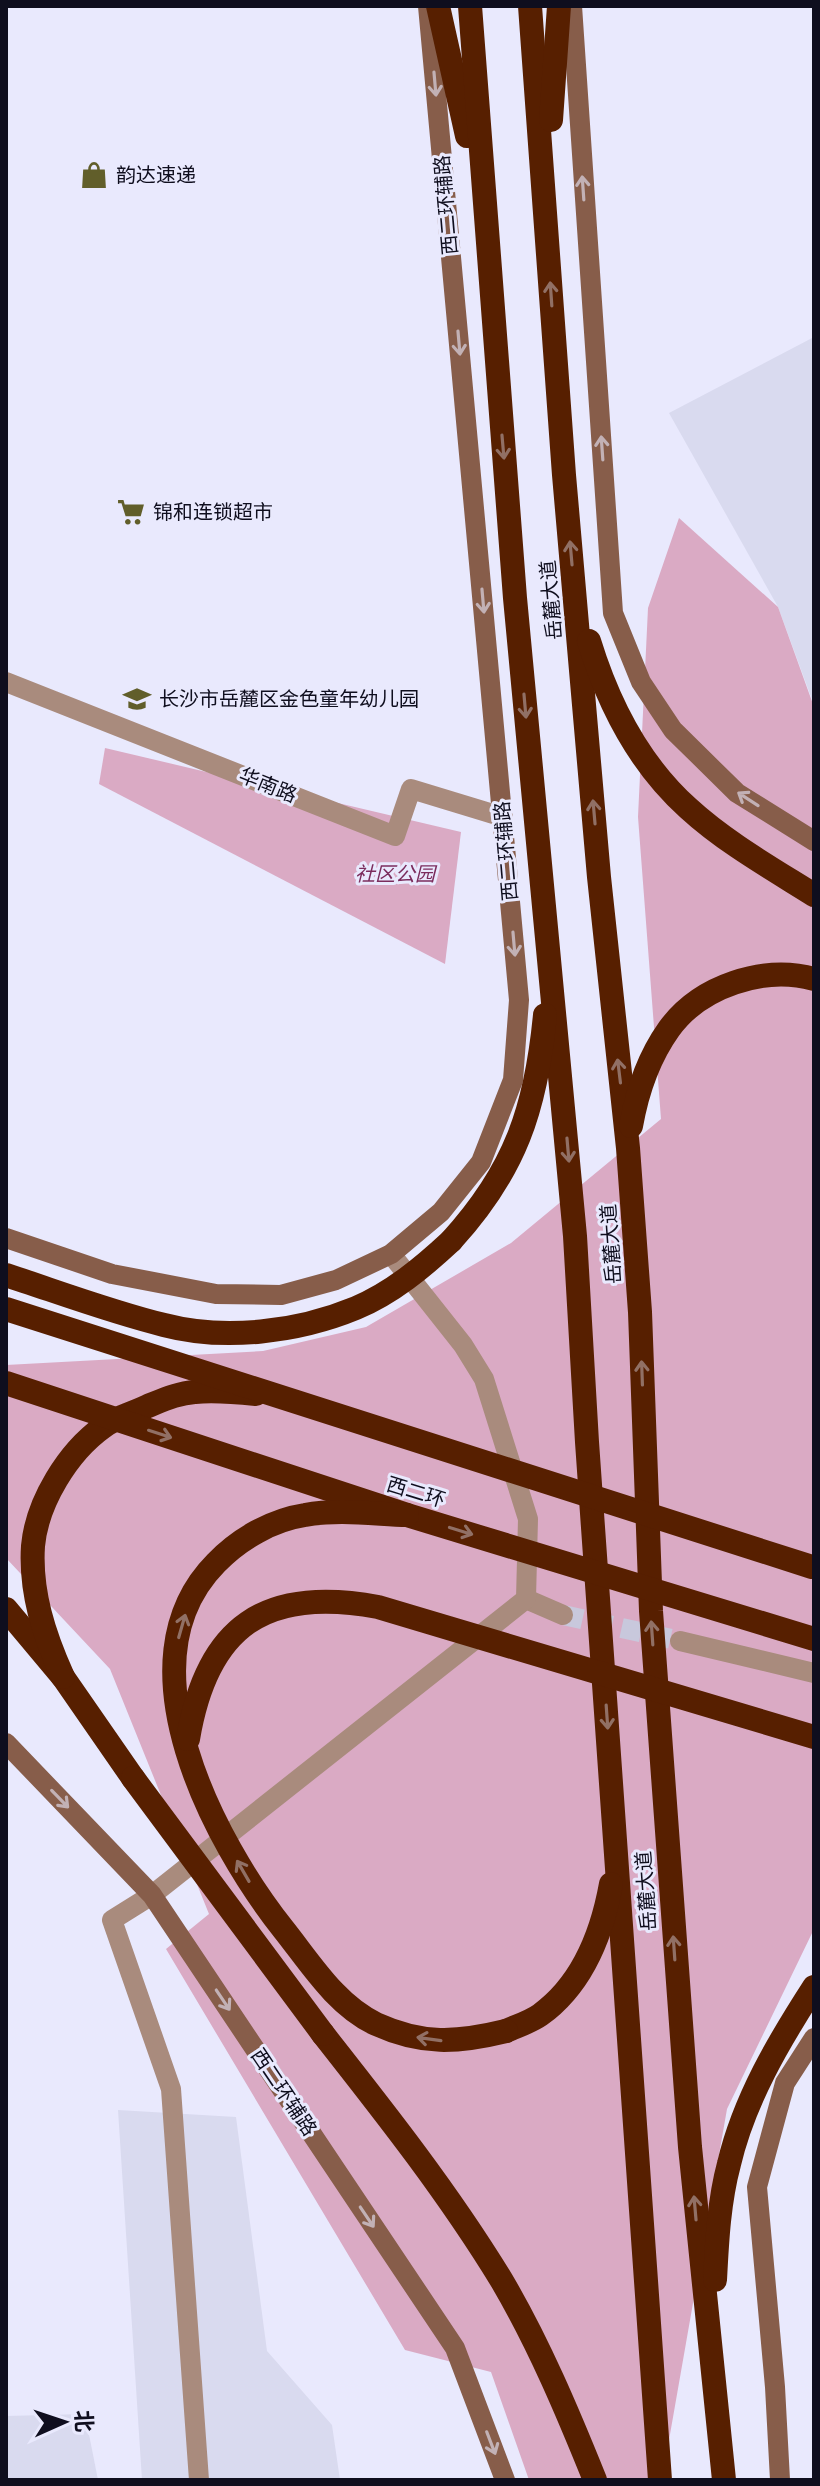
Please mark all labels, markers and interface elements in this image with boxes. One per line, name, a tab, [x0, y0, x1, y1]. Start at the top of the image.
one-way arrow	[428, 70, 443, 97]
street label: 西二环辅路	[431, 154, 461, 256]
shop icon: 韵达速递	[79, 160, 109, 190]
place label: 韵达速递	[116, 164, 196, 186]
one-way arrow	[575, 175, 590, 202]
one-way arrow	[543, 281, 558, 308]
one-way arrow	[452, 329, 467, 355]
one-way arrow	[496, 433, 511, 460]
one-way arrow	[594, 435, 609, 462]
supermarket icon: 锦和连锁超市	[116, 497, 146, 527]
place label: 锦和连锁超市	[153, 501, 273, 523]
one-way arrow	[563, 540, 578, 567]
street label: 岳麓大道	[537, 559, 565, 641]
one-way arrow	[476, 587, 491, 614]
school or university icon: 长沙市岳麓区金色童年幼儿园	[122, 684, 152, 714]
place label: 长沙市岳麓区金色童年幼儿园	[159, 688, 419, 710]
one-way arrow	[518, 692, 533, 719]
street label: 华南路	[236, 764, 300, 806]
one-way arrow	[737, 791, 760, 807]
one-way arrow	[586, 799, 601, 826]
street label: 西二环辅路	[491, 800, 521, 902]
park label: 社区公园	[355, 863, 438, 885]
one-way arrow	[507, 930, 522, 957]
one-way arrow	[611, 1058, 626, 1085]
one-way arrow	[561, 1136, 576, 1163]
street label: 岳麓大道	[597, 1203, 625, 1285]
one-way arrow	[635, 1360, 650, 1387]
one-way arrow	[147, 1428, 172, 1443]
street label: 西二环	[384, 1473, 448, 1511]
one-way arrow	[447, 1524, 473, 1539]
one-way arrow	[175, 1614, 190, 1640]
one-way arrow	[644, 1620, 659, 1647]
one-way arrow	[600, 1703, 615, 1730]
one-way arrow	[50, 1789, 69, 1808]
street label: 岳麓大道	[632, 1850, 660, 1932]
one-way arrow	[235, 1860, 251, 1883]
one-way arrow	[666, 1935, 681, 1962]
one-way arrow	[214, 1989, 231, 2011]
one-way arrow	[417, 2031, 442, 2046]
street label: 西二环辅路	[247, 2044, 321, 2140]
one-way arrow	[688, 2195, 703, 2221]
one-way arrow	[359, 2205, 375, 2227]
north arrow	[24, 2382, 104, 2462]
text: 北	[70, 2409, 97, 2433]
one-way arrow	[485, 2431, 499, 2455]

